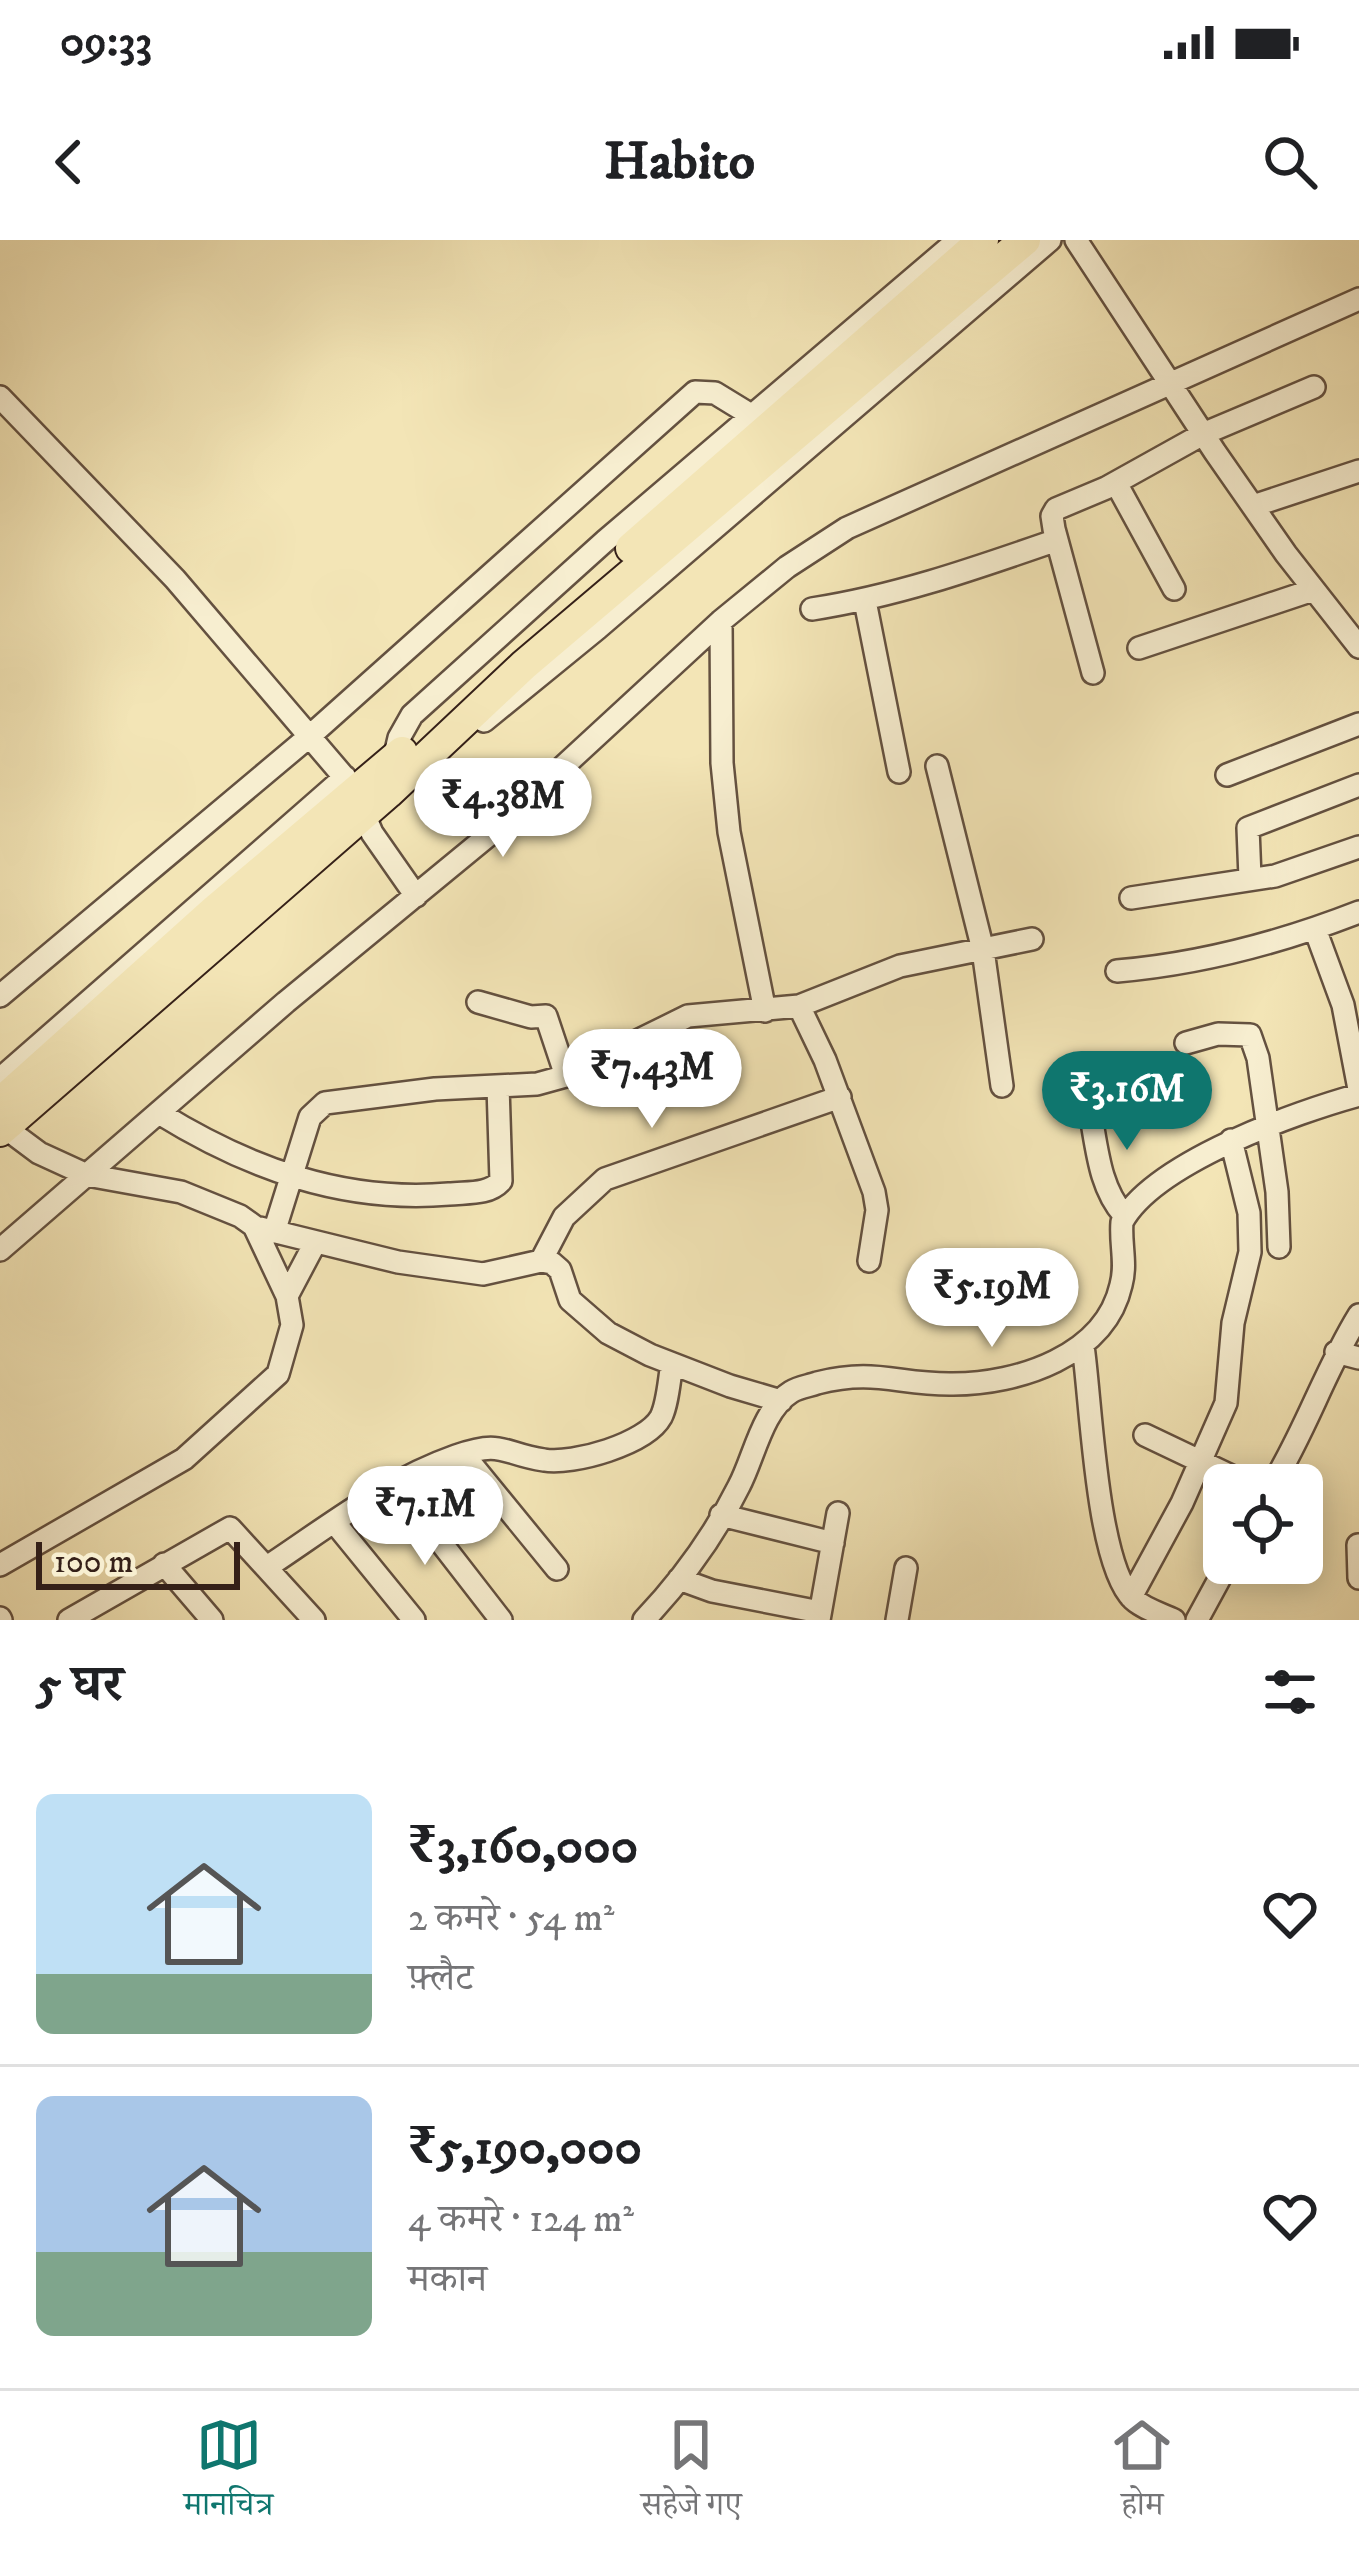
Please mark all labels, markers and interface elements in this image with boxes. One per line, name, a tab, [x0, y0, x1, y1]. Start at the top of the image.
text: 09:33	[60, 14, 152, 70]
icon: back	[36, 129, 102, 195]
text: Habito	[604, 129, 755, 196]
icon: search	[1257, 129, 1323, 195]
pin: ₹4.38M	[405, 758, 601, 860]
text: ₹4.38M	[441, 772, 565, 821]
pin: ₹7.43M	[554, 1029, 750, 1131]
text: ₹7.43M	[590, 1043, 714, 1092]
pin: ₹3.16M	[1029, 1051, 1225, 1153]
text: ₹3.16M	[1069, 1065, 1185, 1114]
pin: ₹5.19M	[894, 1248, 1090, 1350]
text: ₹5.19M	[933, 1262, 1051, 1311]
map controls	[1203, 1464, 1323, 1584]
button: locate	[1203, 1464, 1323, 1584]
pin: ₹7.1M	[341, 1466, 509, 1568]
text: ₹7.1M	[374, 1480, 476, 1529]
scale bar	[36, 1536, 240, 1589]
text: 100 m	[54, 1542, 133, 1583]
text: 5 घर	[36, 1653, 123, 1717]
icon: filters	[1257, 1659, 1323, 1725]
text: ₹3,160,000	[408, 1815, 638, 1879]
icon: home	[132, 1842, 276, 1986]
icon: heart	[1257, 1881, 1323, 1947]
text: 2 कमरे · 54 m²	[408, 1894, 615, 1943]
text: फ़्लैट	[408, 1954, 473, 2003]
text: ₹5,190,000	[408, 2116, 642, 2180]
icon: home	[132, 2144, 276, 2288]
icon: heart	[1257, 2183, 1323, 2249]
text: 4 कमरे · 124 m²	[408, 2195, 634, 2244]
text: मकान	[408, 2255, 487, 2304]
tab: मानचित्र	[184, 2412, 273, 2536]
tab: सहेजे गए	[641, 2412, 742, 2536]
tab: होम	[1109, 2412, 1175, 2536]

